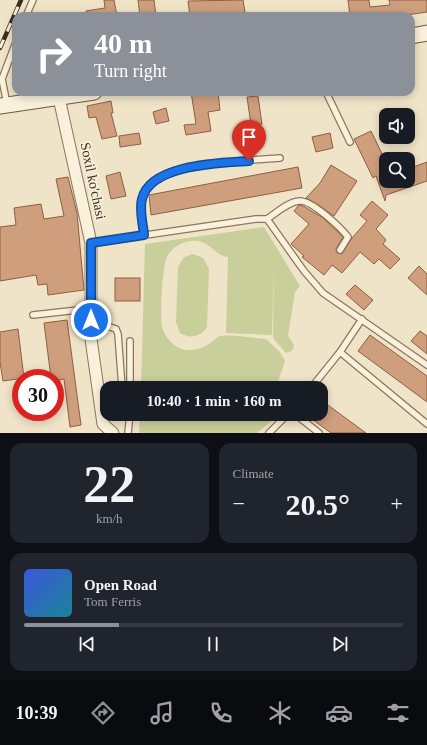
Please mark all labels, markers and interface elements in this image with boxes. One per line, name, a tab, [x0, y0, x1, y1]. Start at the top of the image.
icon: right	[28, 28, 80, 80]
text: 40 m	[94, 28, 152, 59]
text: Turn right	[94, 61, 167, 81]
map controls	[379, 108, 415, 188]
button: sound	[379, 108, 415, 144]
pin	[232, 120, 266, 161]
icon: arrive	[238, 126, 260, 148]
street label: Soxil ko'chasi	[78, 141, 109, 221]
button: search	[379, 152, 415, 188]
position arrow	[70, 299, 112, 341]
speed limit sign: 30	[12, 369, 64, 421]
text: 10:40 · 1 min · 160 m	[147, 393, 282, 409]
text: 22	[83, 456, 135, 513]
text: Climate	[233, 466, 274, 481]
text: 20.5°	[286, 488, 350, 521]
text: −	[233, 491, 245, 516]
text: +	[391, 491, 403, 516]
text: km/h	[96, 511, 123, 526]
text: Open Road	[84, 577, 157, 593]
text: Tom Ferris	[84, 594, 141, 609]
icon: previous	[76, 633, 98, 655]
icon: pause	[202, 633, 224, 655]
icon: next	[329, 633, 351, 655]
icon: directions	[89, 699, 117, 727]
icon: music	[148, 699, 176, 727]
icon: phone	[207, 699, 235, 727]
icon: climate	[266, 699, 294, 727]
icon: car	[325, 699, 353, 727]
icon: filters	[384, 699, 412, 727]
text: 10:39	[16, 703, 58, 723]

